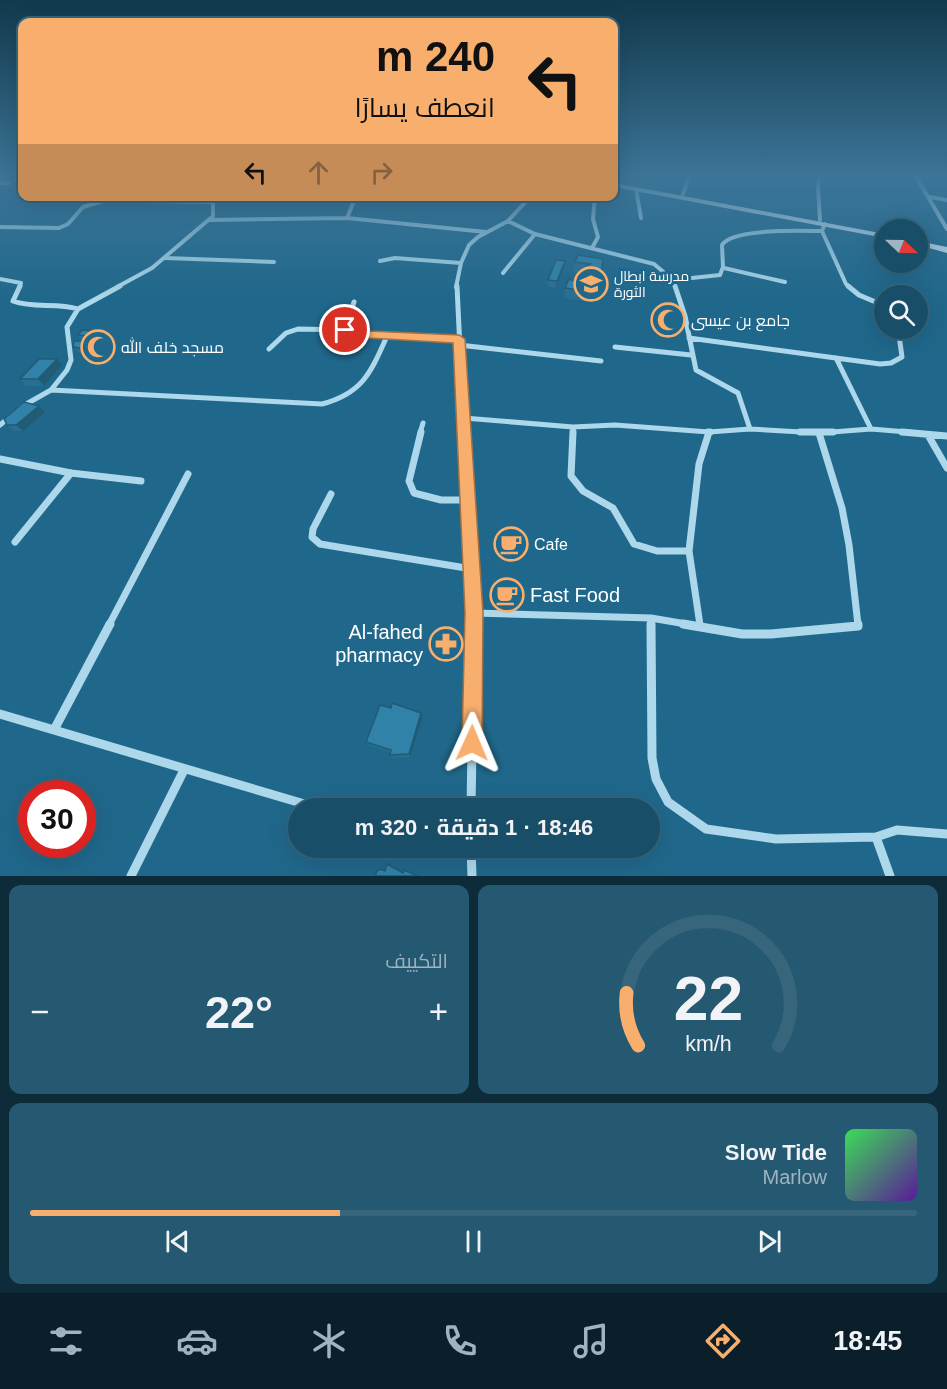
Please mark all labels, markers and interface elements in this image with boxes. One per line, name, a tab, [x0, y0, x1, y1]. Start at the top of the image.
text: 240 m	[376, 33, 495, 80]
icon: left	[516, 42, 594, 120]
text: انعطف يسارًا	[354, 93, 495, 123]
icon: left	[239, 156, 272, 189]
icon: ahead	[302, 156, 335, 189]
icon: right	[365, 156, 398, 189]
north arrow	[874, 219, 928, 273]
map controls	[874, 219, 928, 339]
school or university icon: مدرسة ابطال الثورة	[573, 266, 609, 302]
place label: مدرسة ابطال الثورة	[614, 268, 689, 300]
button: search	[874, 285, 928, 339]
mosque icon: جامع بن عيسى	[650, 302, 686, 338]
pin	[319, 304, 370, 355]
place label: جامع بن عيسى	[691, 312, 790, 332]
icon: arrive	[328, 313, 361, 346]
mosque icon: مسجد خلف الله	[80, 329, 116, 365]
place label: مسجد خلف الله	[121, 337, 224, 357]
cafe icon: Cafe	[493, 526, 529, 562]
place label: Cafe	[534, 536, 568, 553]
cafe icon: Fast Food	[489, 577, 525, 613]
place label: Fast Food	[530, 584, 620, 606]
place label: Al-fahed pharmacy	[335, 621, 423, 666]
pharmacy icon: Al-fahed pharmacy	[428, 626, 464, 662]
position arrow	[440, 711, 504, 775]
speed limit sign: 30	[18, 780, 96, 858]
text: 18:46 · 1 دقيقة · 320 m	[355, 815, 593, 840]
text: التكييف	[385, 950, 448, 972]
text: 22	[673, 964, 743, 1033]
text: 22°	[205, 987, 273, 1038]
text: −	[30, 993, 49, 1030]
text: +	[429, 993, 448, 1030]
text: km/h	[685, 1033, 731, 1057]
text: Slow Tide	[725, 1140, 827, 1165]
text: Marlow	[763, 1166, 827, 1188]
icon: previous	[161, 1225, 194, 1258]
icon: pause	[457, 1225, 490, 1258]
icon: next	[753, 1225, 786, 1258]
icon: filters	[45, 1320, 87, 1362]
icon: car	[176, 1320, 218, 1362]
icon: climate	[308, 1320, 350, 1362]
icon: phone	[439, 1320, 481, 1362]
icon: music	[570, 1320, 612, 1362]
icon: directions	[702, 1320, 744, 1362]
text: 18:45	[833, 1326, 902, 1356]

